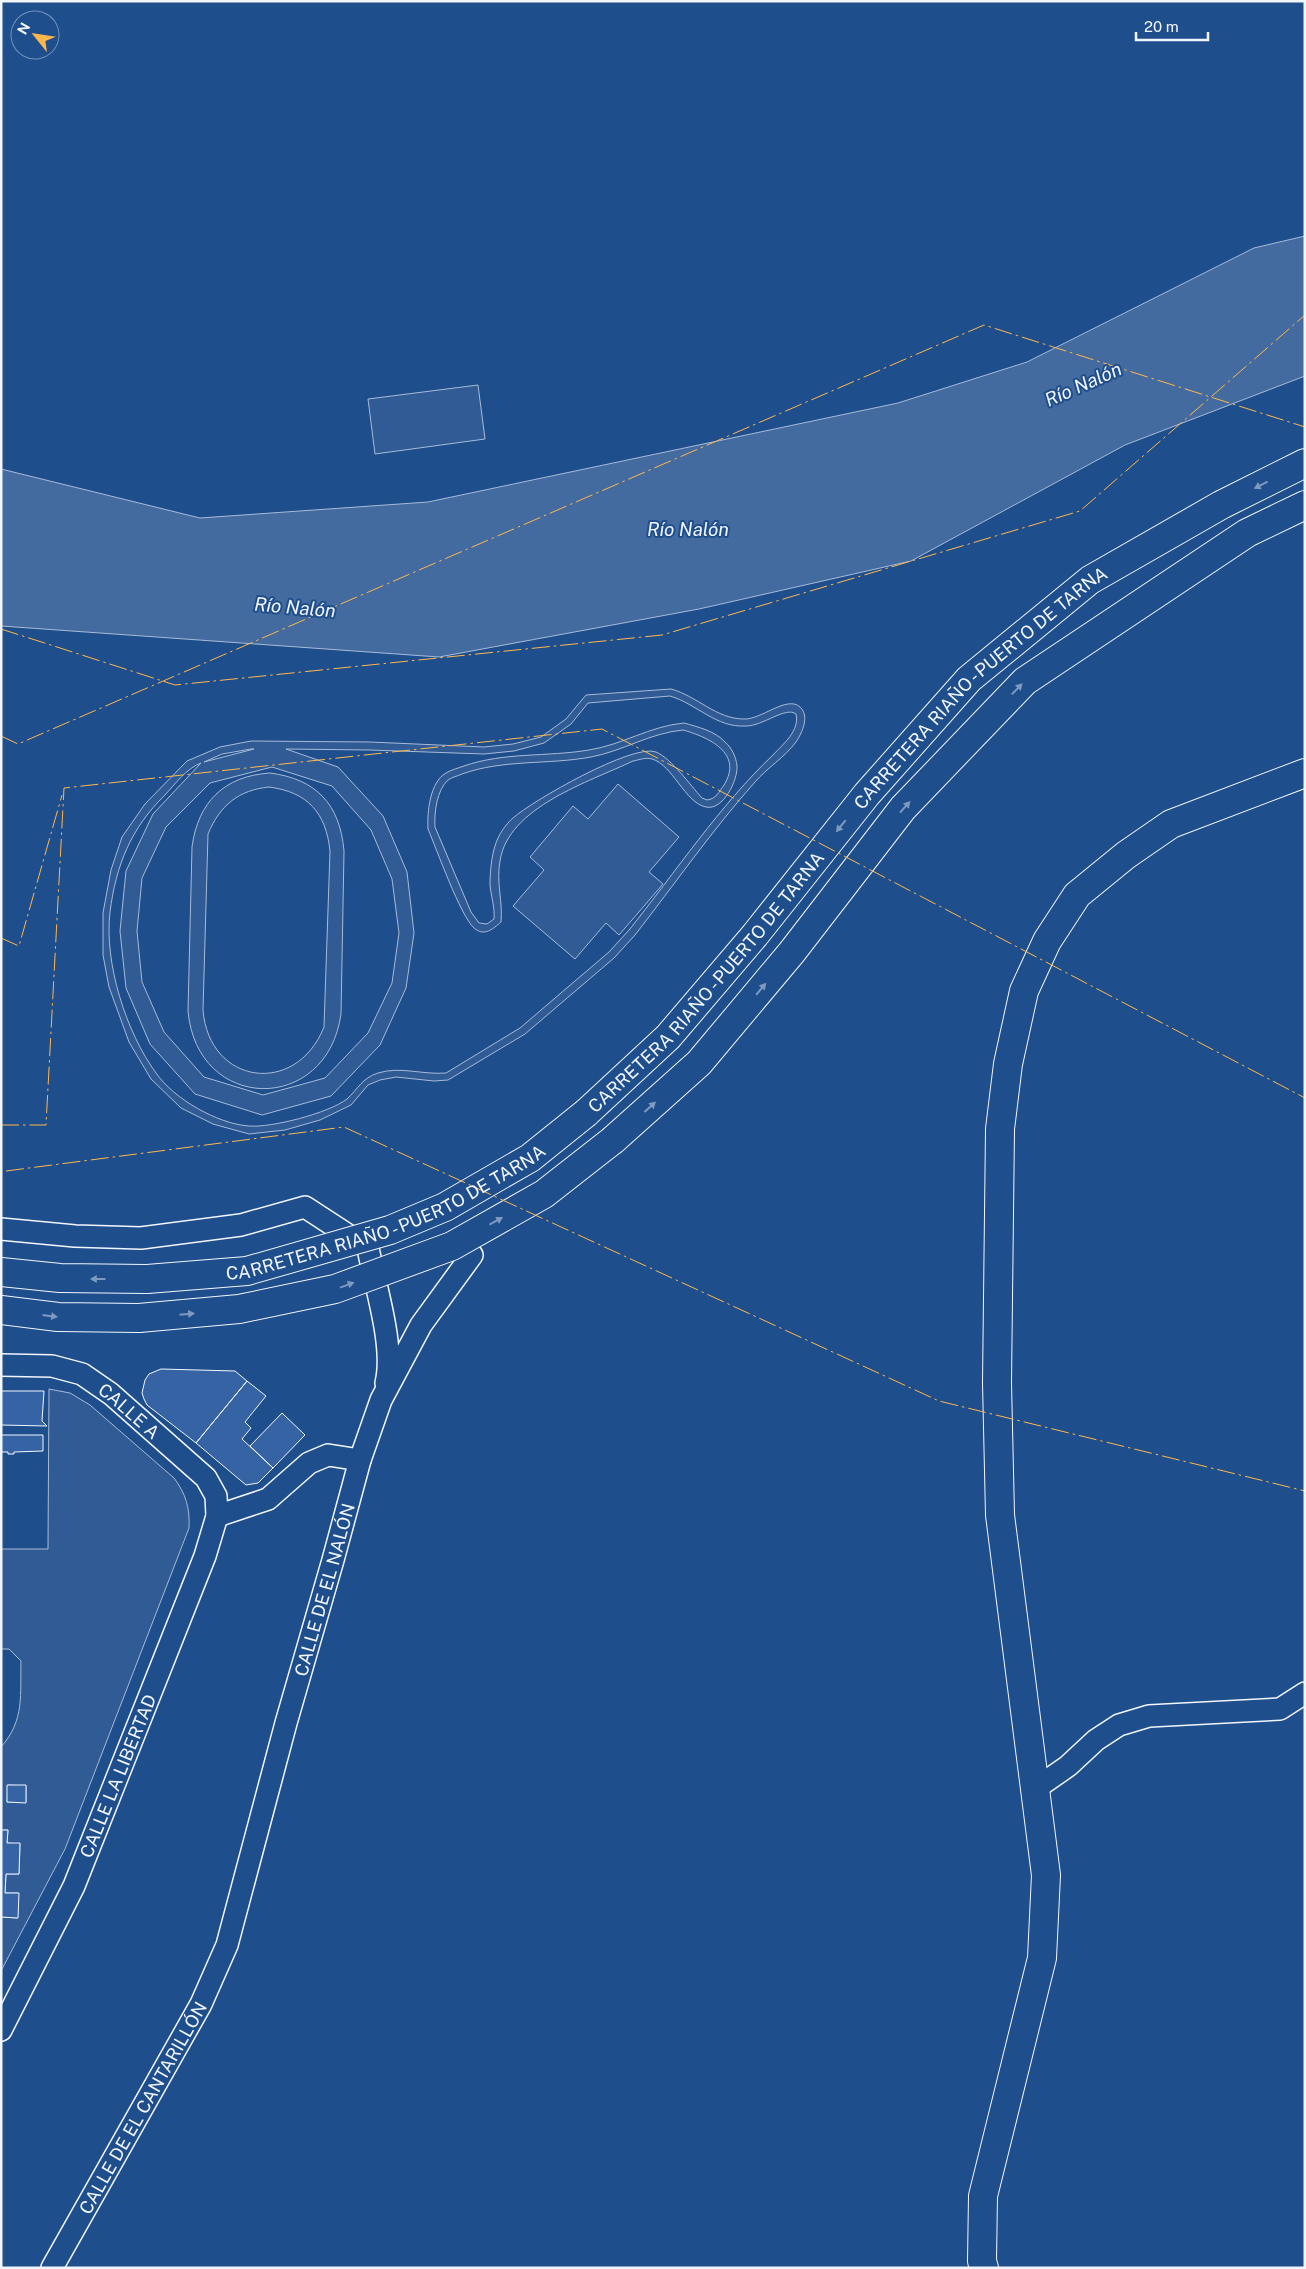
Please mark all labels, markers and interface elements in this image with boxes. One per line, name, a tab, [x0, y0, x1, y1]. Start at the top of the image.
north arrow	[10, 10, 60, 60]
scale bar	[1136, 10, 1208, 42]
text: 20 m	[1144, 18, 1179, 35]
text: N	[14, 20, 33, 37]
water label: Río Nalón	[1041, 357, 1125, 411]
one-way arrow	[1254, 481, 1268, 489]
water label: Río Nalón	[647, 518, 729, 540]
street label: CARRETERA RIAÑO - PUERTO DE TARNA	[849, 562, 1111, 813]
water label: Río Nalón	[253, 592, 337, 622]
one-way arrow	[1011, 683, 1023, 695]
one-way arrow	[899, 801, 911, 813]
one-way arrow	[836, 820, 847, 833]
street label: CARRETERA RIAÑO - PUERTO DE TARNA	[583, 847, 828, 1117]
one-way arrow	[755, 983, 766, 996]
one-way arrow	[643, 1101, 655, 1113]
street label: CARRETERA RIAÑO - PUERTO DE TARNA	[225, 1140, 549, 1283]
one-way arrow	[489, 1217, 503, 1226]
one-way arrow	[90, 1274, 106, 1282]
one-way arrow	[340, 1281, 355, 1289]
one-way arrow	[180, 1309, 196, 1317]
one-way arrow	[42, 1312, 58, 1320]
street label: CALLE A	[95, 1378, 164, 1443]
street label: CALLE DE EL NALÓN	[290, 1501, 358, 1678]
street label: CALLE LA LIBERTAD	[76, 1691, 160, 1861]
street label: CALLE DE EL CANTARILLÓN	[74, 1998, 211, 2218]

